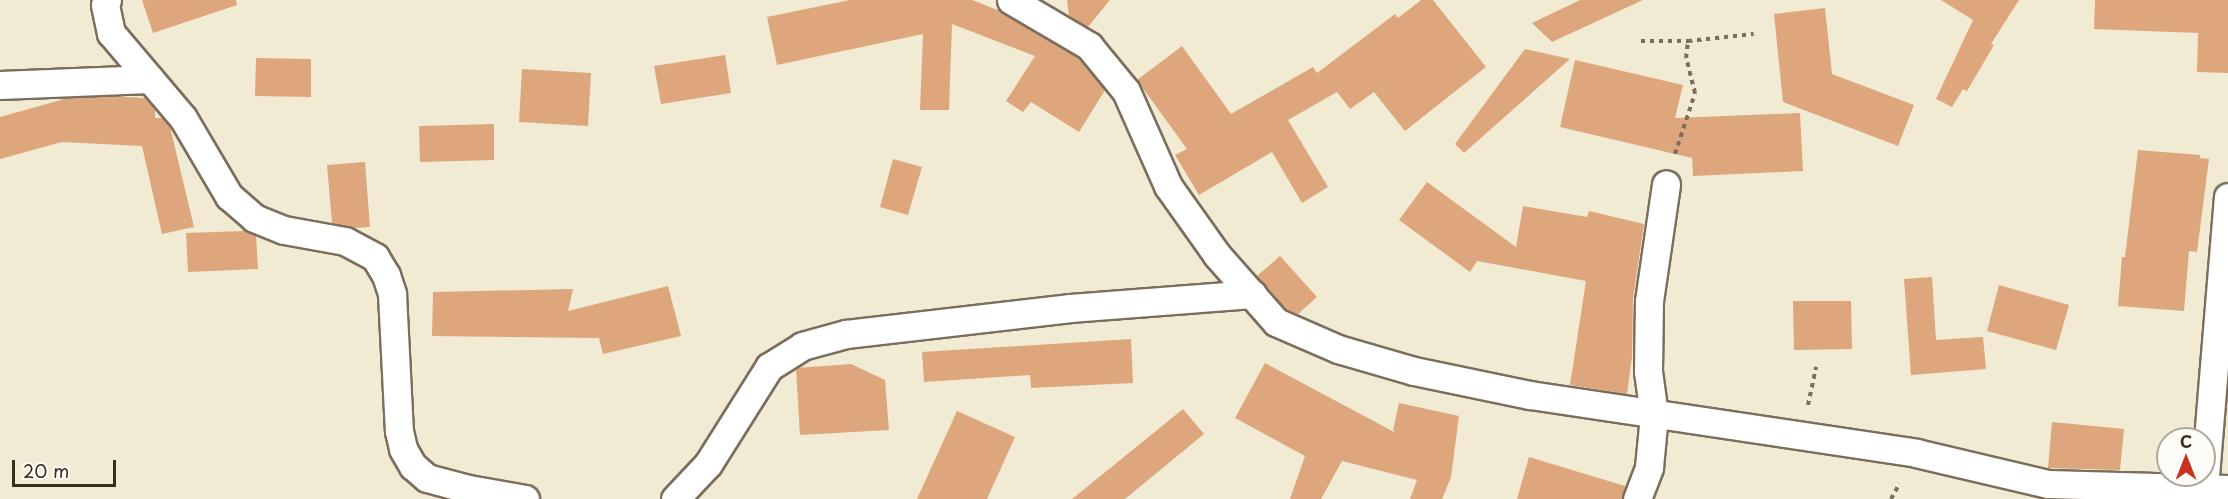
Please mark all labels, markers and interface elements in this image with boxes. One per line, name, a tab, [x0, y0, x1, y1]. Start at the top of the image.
north arrow	[2156, 427, 2216, 487]
text: С	[2180, 429, 2192, 453]
scale bar	[15, 448, 118, 486]
text: 20 m	[23, 457, 69, 484]

